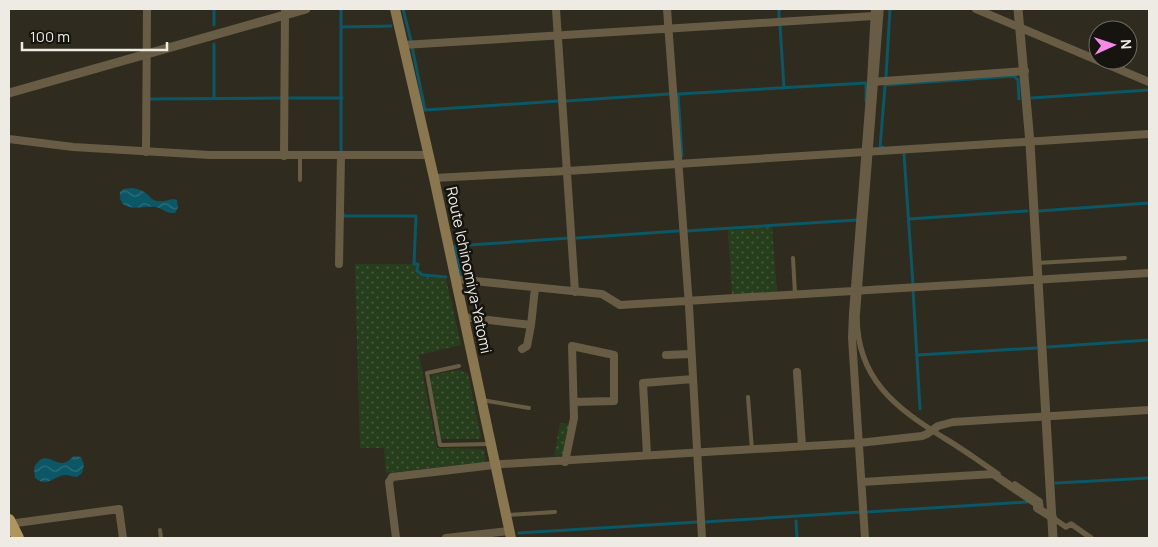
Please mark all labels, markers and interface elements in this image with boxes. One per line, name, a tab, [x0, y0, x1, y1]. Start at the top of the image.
scale bar	[22, 20, 168, 52]
north arrow	[1088, 20, 1138, 70]
text: 100 m	[30, 26, 70, 47]
text: N	[1117, 39, 1136, 50]
street label: Route Ichinomiya-Yatomi	[441, 185, 497, 355]

